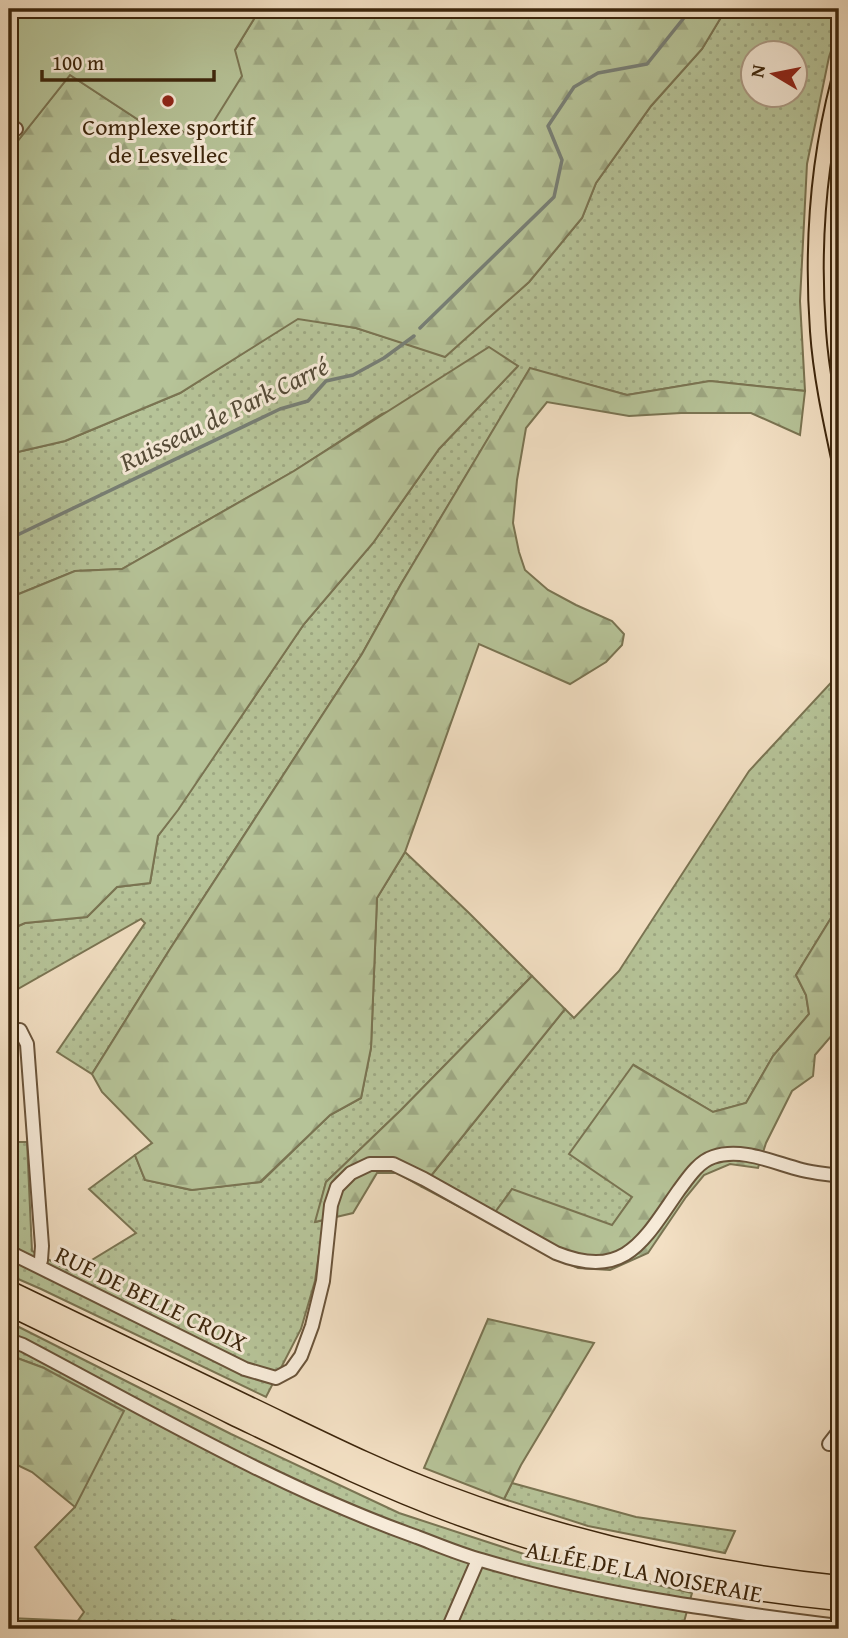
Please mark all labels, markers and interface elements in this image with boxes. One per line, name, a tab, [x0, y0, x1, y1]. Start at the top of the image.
scale bar	[42, 38, 214, 82]
north arrow	[740, 38, 810, 108]
text: 100 m	[52, 47, 104, 78]
text: N	[742, 62, 772, 80]
marker: Complexe sportif de Lesvellec	[160, 93, 176, 109]
place label: Complexe sportif de Lesvellec	[82, 109, 256, 172]
water label: Ruisseau de Park Carré	[112, 345, 336, 481]
street label: RUE DE BELLE CROIX	[49, 1237, 253, 1360]
street label: ALLÉE DE LA NOISERAIE	[523, 1531, 765, 1612]

